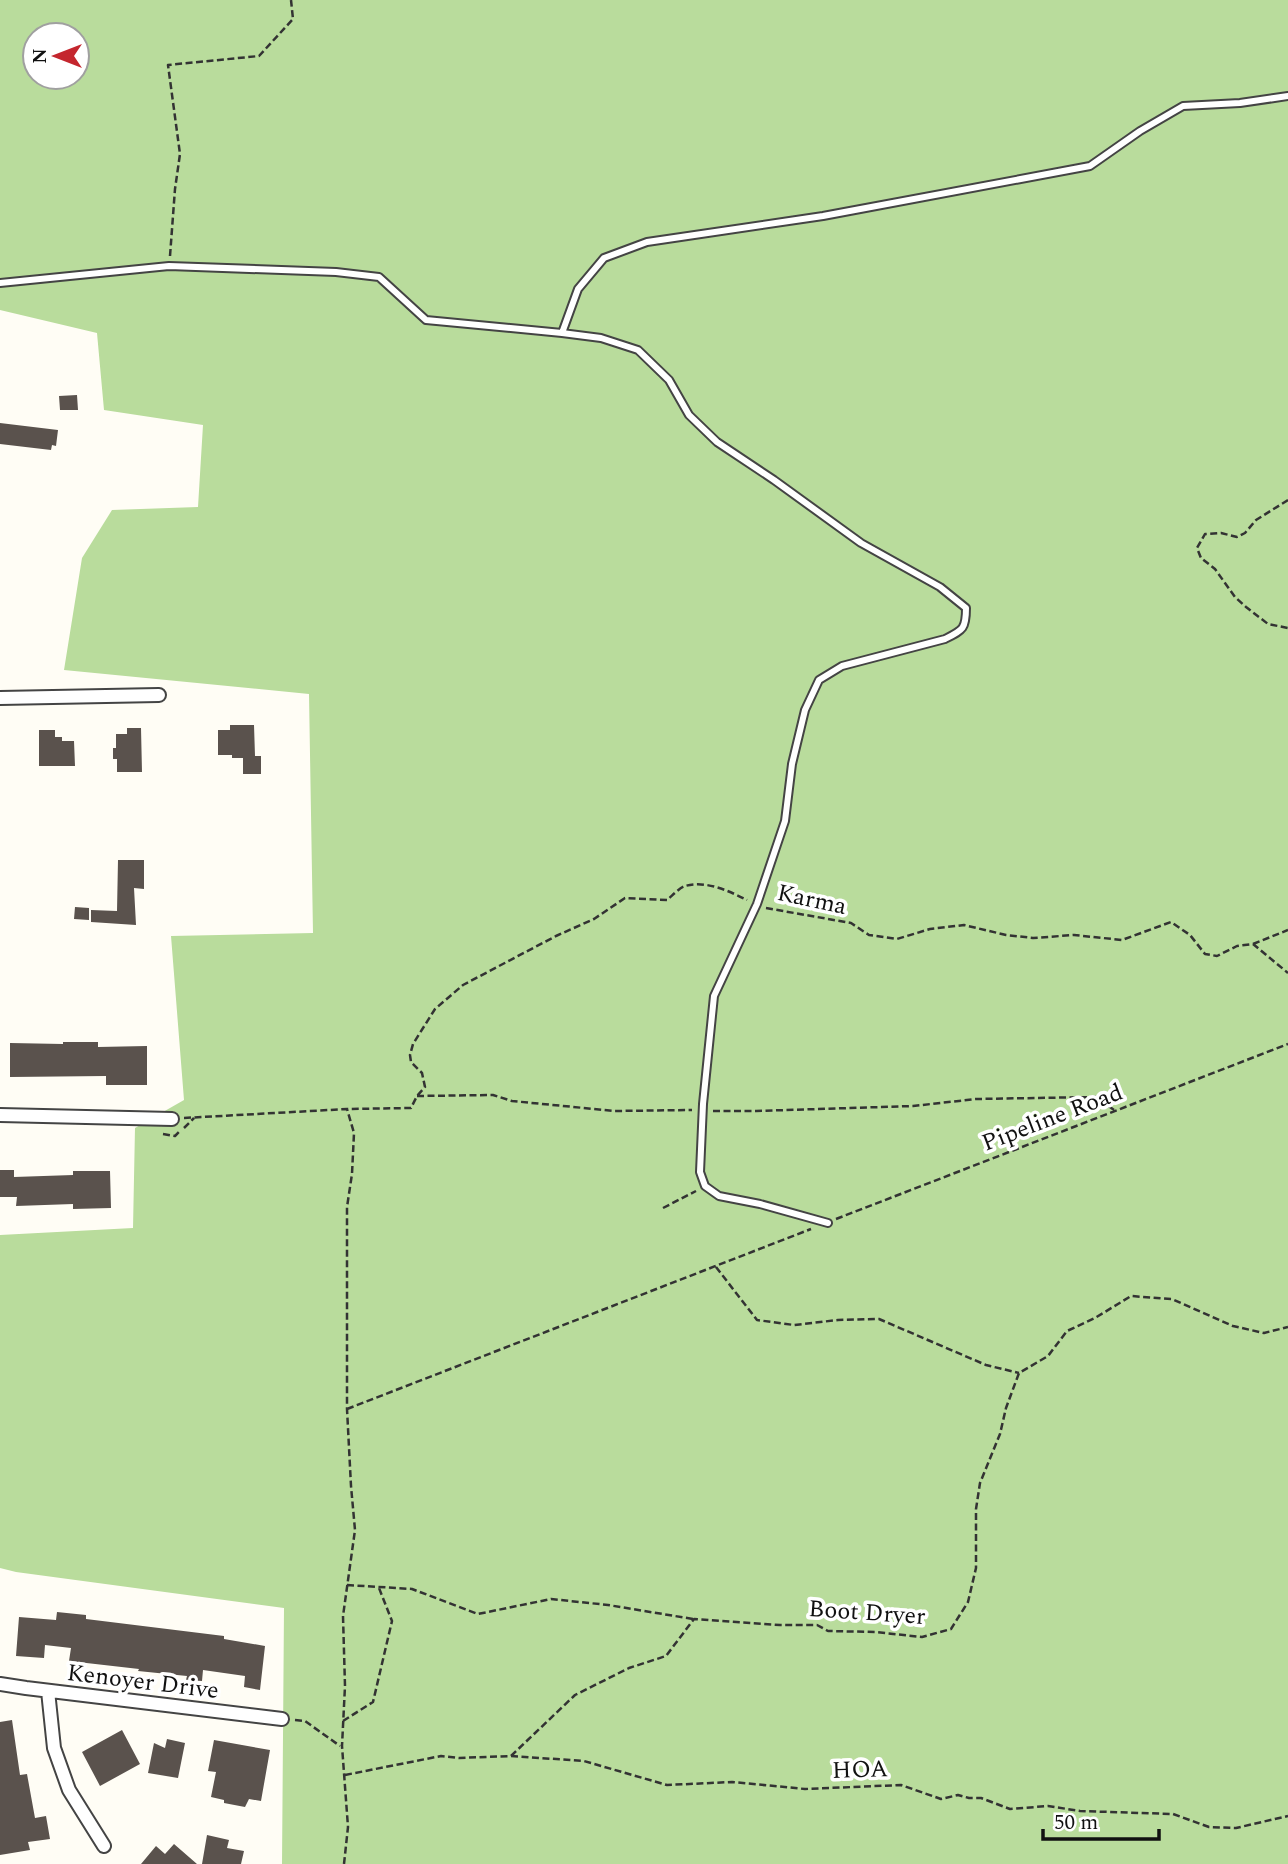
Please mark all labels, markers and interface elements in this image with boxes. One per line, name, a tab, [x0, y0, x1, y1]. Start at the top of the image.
north arrow	[21, 21, 91, 91]
text: N	[26, 48, 55, 64]
street label: Karma	[774, 875, 850, 925]
street label: Pipeline Road	[977, 1075, 1128, 1161]
street label: Boot Dryer	[807, 1591, 927, 1635]
street label: Kenoyer Drive	[65, 1655, 221, 1709]
street label: HOA	[831, 1751, 889, 1789]
scale bar	[1043, 1798, 1158, 1842]
text: 50 m	[1054, 1807, 1098, 1839]

